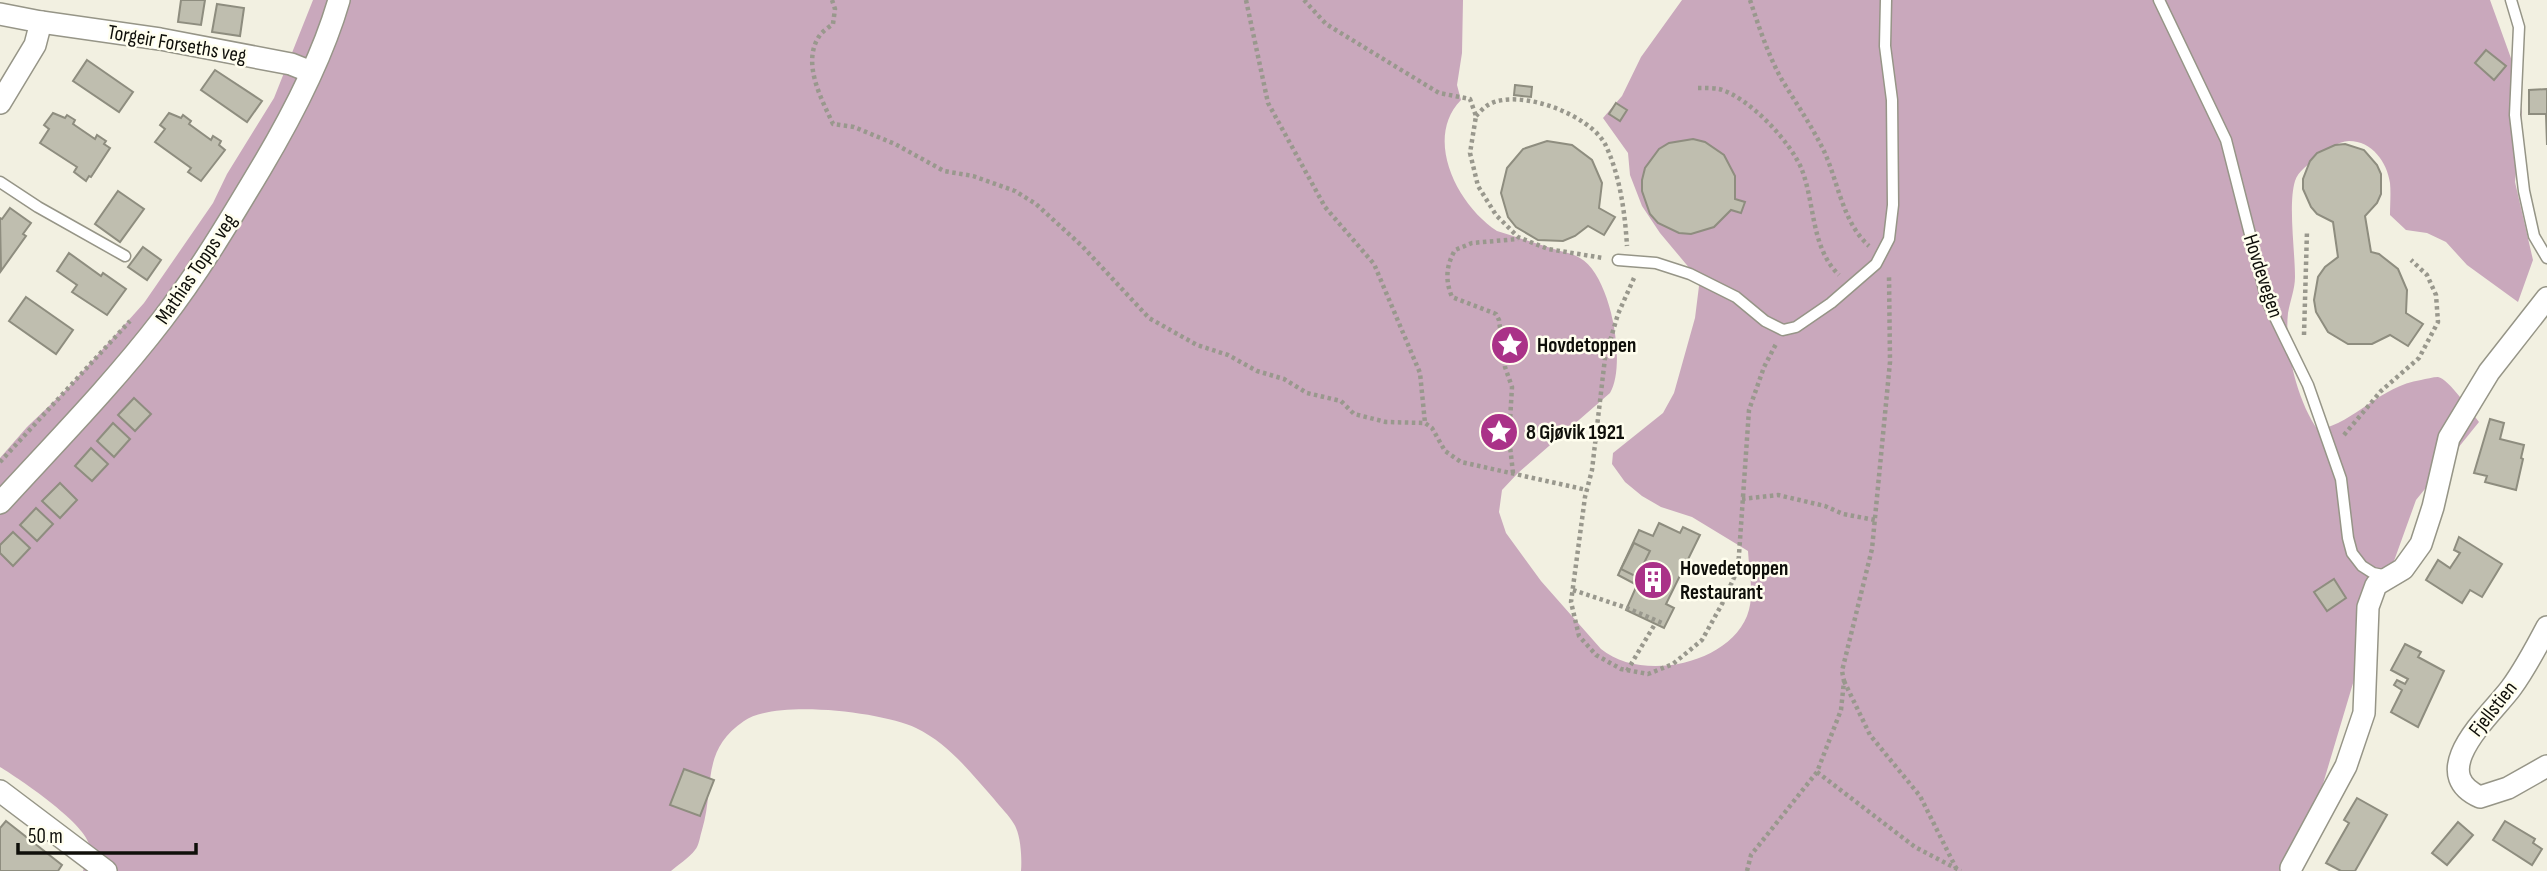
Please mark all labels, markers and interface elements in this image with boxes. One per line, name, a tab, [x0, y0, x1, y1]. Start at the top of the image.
street label: Torgeir Forseths veg	[106, 20, 248, 68]
street label: Mathias Topps veg	[150, 209, 242, 329]
street label: Hovdevegen	[2238, 231, 2288, 321]
place icon: Hovdetoppen	[1489, 324, 1531, 366]
place label: Hovdetoppen	[1537, 333, 1636, 358]
place icon: 8 Gjøvik 1921	[1478, 411, 1520, 453]
place label: 8 Gjøvik 1921	[1526, 420, 1624, 445]
place label: Hovedetoppen Restaurant	[1680, 556, 1788, 605]
building icon: Hovedetoppen Restaurant	[1632, 559, 1674, 601]
street label: Fjellstien	[2464, 676, 2522, 742]
scale bar	[18, 812, 196, 856]
text: 50 m	[28, 824, 63, 849]

